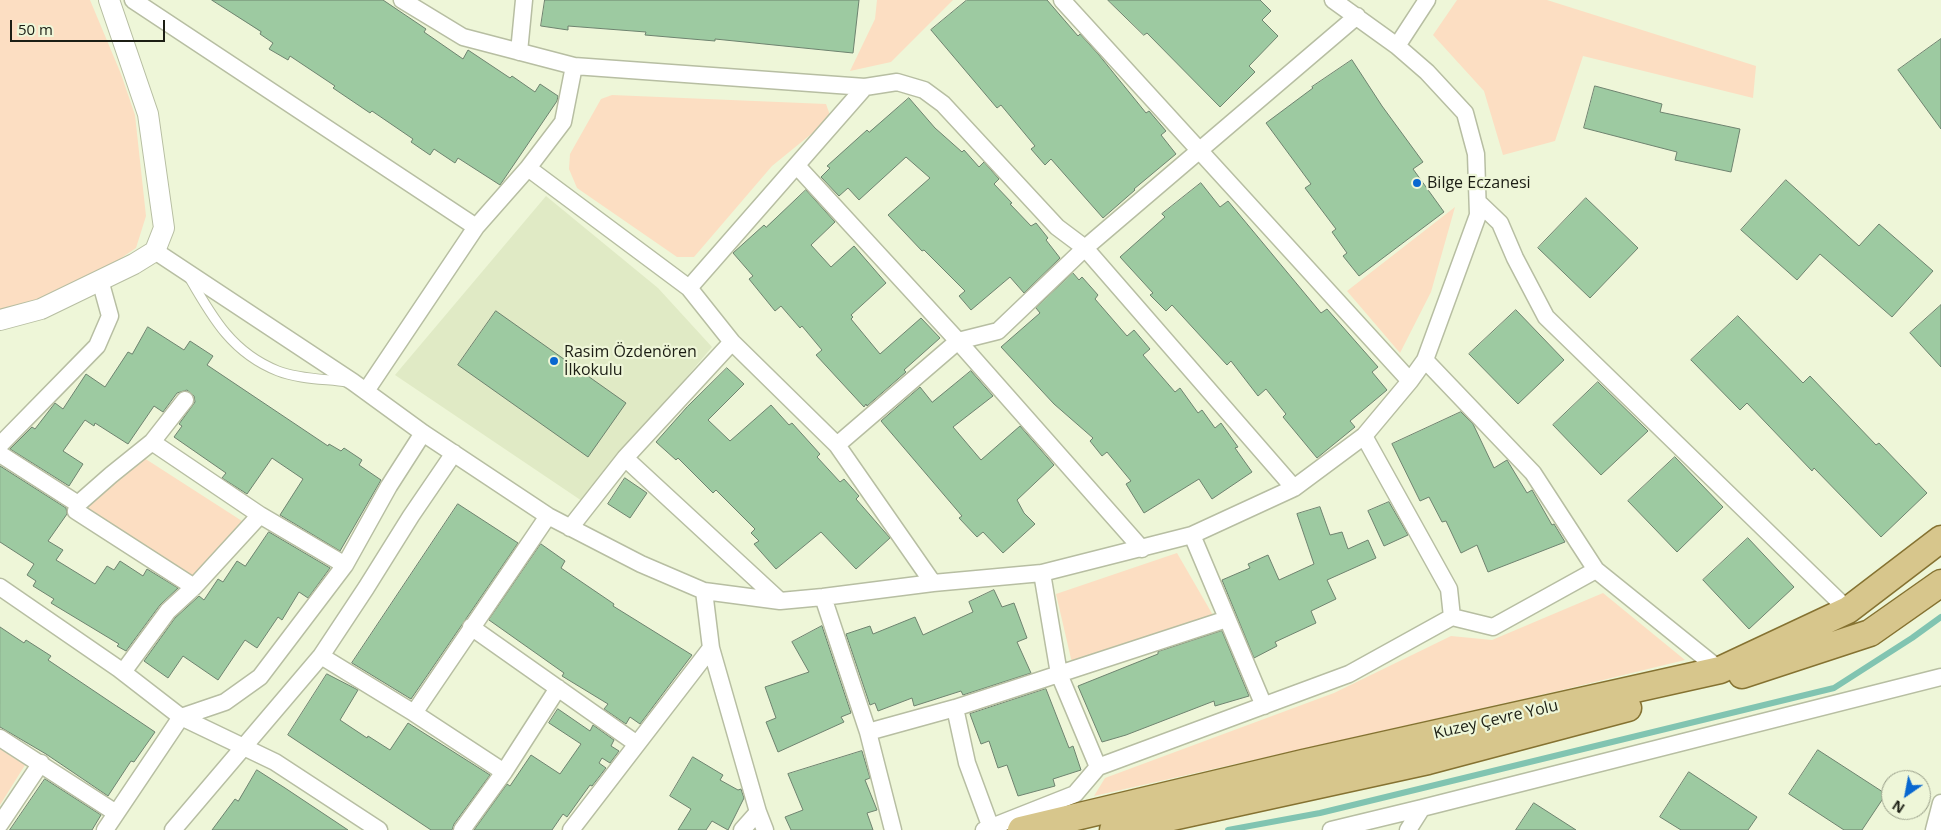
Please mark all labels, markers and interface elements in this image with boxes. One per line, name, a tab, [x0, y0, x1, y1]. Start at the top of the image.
scale bar	[12, 10, 168, 42]
text: 50 m	[18, 19, 53, 39]
place label: Bilge Eczanesi	[1427, 173, 1531, 193]
marker: Bilge Eczanesi	[1411, 177, 1423, 189]
place label: Rasim Özdenören İlkokulu	[564, 342, 697, 380]
marker: Rasim Özdenören İlkokulu	[548, 355, 560, 367]
street label: Kuzey Çevre Yolu	[1432, 696, 1560, 744]
north arrow	[1881, 770, 1931, 820]
text: N	[1888, 796, 1908, 818]

